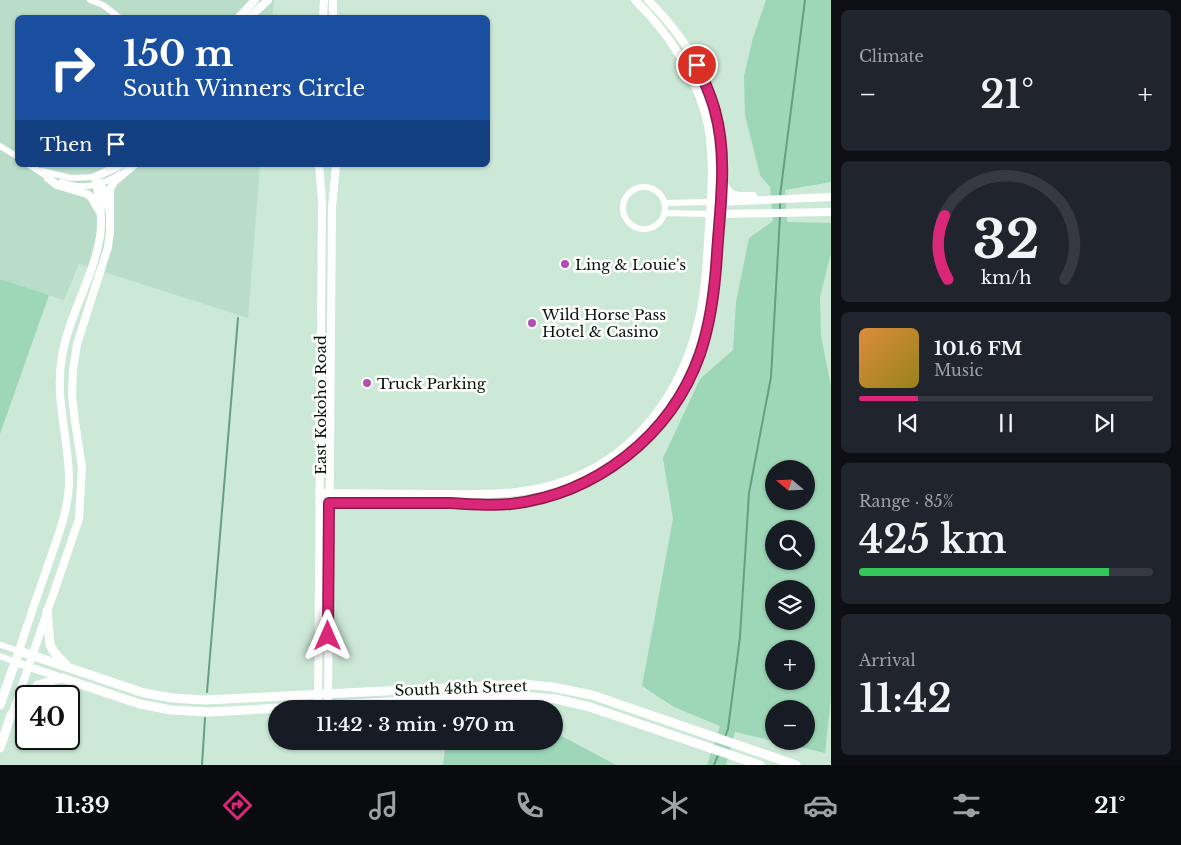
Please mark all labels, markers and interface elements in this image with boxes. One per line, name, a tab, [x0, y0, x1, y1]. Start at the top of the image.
text: 150 m	[123, 32, 234, 75]
icon: right	[40, 35, 105, 100]
pin	[676, 44, 718, 86]
text: Climate	[859, 46, 924, 66]
icon: arrive	[683, 51, 711, 79]
text: 21°	[980, 71, 1034, 118]
text: South Winners Circle	[123, 75, 365, 102]
text: −	[859, 77, 877, 112]
text: +	[1138, 77, 1153, 112]
icon: arrive	[102, 130, 130, 158]
text: Then	[40, 133, 92, 156]
text: 32	[973, 208, 1039, 272]
place label: Ling & Louie's	[575, 255, 686, 274]
marker: Ling & Louie's	[559, 258, 571, 270]
text: km/h	[981, 267, 1031, 289]
place label: Wild Horse Pass Hotel & Casino	[541, 305, 666, 341]
marker: Wild Horse Pass Hotel & Casino	[526, 317, 538, 329]
street label: East Kokoho Road	[311, 335, 330, 475]
text: 101.6 FM	[934, 337, 1022, 360]
text: Music	[934, 360, 983, 380]
place label: Truck Parking	[377, 374, 487, 393]
marker: Truck Parking	[361, 377, 373, 389]
icon: previous	[894, 409, 922, 437]
icon: pause	[992, 409, 1020, 437]
icon: next	[1090, 409, 1118, 437]
north arrow	[765, 460, 815, 510]
map controls	[765, 460, 815, 750]
text: Range · 85%	[859, 491, 953, 511]
text: 425 km	[859, 516, 1007, 563]
button: search	[765, 520, 815, 570]
button: layers	[765, 580, 815, 630]
position arrow	[301, 609, 353, 661]
button: +	[765, 640, 815, 690]
text: Arrival	[859, 650, 916, 670]
text: 11:42	[859, 675, 952, 722]
street label: South 48th Street	[394, 676, 528, 700]
speed limit sign: 40	[15, 685, 80, 750]
button: −	[765, 700, 815, 750]
text: 11:42 · 3 min · 970 m	[316, 713, 515, 736]
icon: directions	[220, 788, 255, 823]
icon: music	[366, 788, 401, 823]
icon: phone	[512, 788, 547, 823]
icon: climate	[657, 788, 692, 823]
icon: car	[803, 788, 838, 823]
icon: filters	[949, 788, 984, 823]
text: 11:39	[55, 792, 110, 819]
text: 21°	[1094, 792, 1126, 819]

